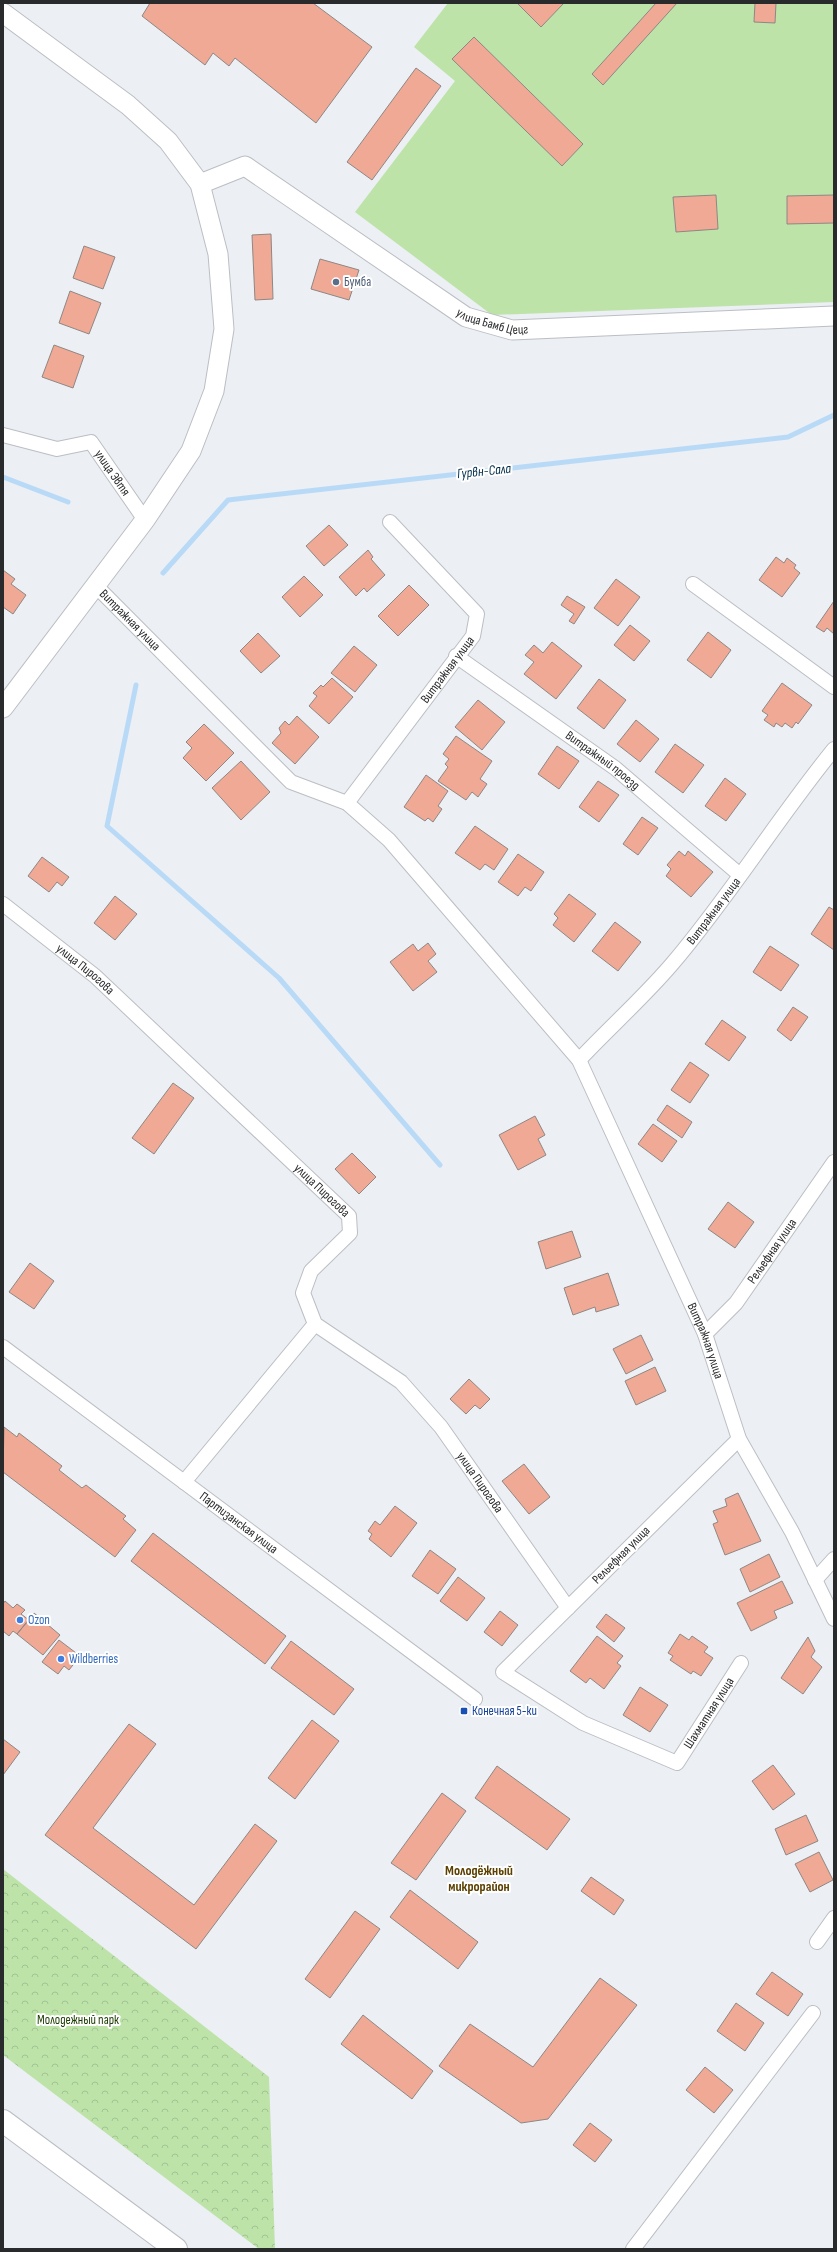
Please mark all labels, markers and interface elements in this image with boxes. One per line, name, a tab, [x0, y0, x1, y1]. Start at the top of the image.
place label: Бумба	[344, 274, 371, 290]
marker: Бумба	[331, 277, 341, 287]
street label: улица Бамб Цецг	[453, 305, 529, 338]
street label: улица Эвтя	[91, 447, 134, 499]
water label: Гурвн-Сала	[456, 460, 512, 482]
street label: Витражная улица	[96, 586, 164, 654]
street label: Витражная улица	[417, 633, 478, 706]
street label: Витражный проезд	[562, 727, 643, 794]
street label: Витражная улица	[683, 874, 744, 948]
street label: улица Пирогова	[53, 941, 118, 998]
street label: улица Пирогова	[291, 1160, 353, 1221]
street label: Рельефная улица	[744, 1216, 800, 1287]
street label: Витражная улица	[684, 1300, 727, 1381]
street label: улица Пирогова	[453, 1449, 507, 1516]
street label: Партизанская улица	[196, 1488, 281, 1557]
street label: Рельефная улица	[589, 1523, 653, 1587]
place label: Ozon	[28, 1612, 50, 1628]
marker: Ozon	[15, 1615, 25, 1625]
place label: Wildberries	[69, 1651, 118, 1667]
marker: Wildberries	[56, 1654, 66, 1664]
street label: Шахматная улица	[680, 1674, 738, 1752]
place label: Конечная 5-ки	[472, 1703, 537, 1719]
marker: Конечная 5-ки	[459, 1706, 469, 1716]
district label: Молодёжный микрорайон	[445, 1862, 513, 1895]
park label: Молодежный парк	[37, 2012, 119, 2028]

